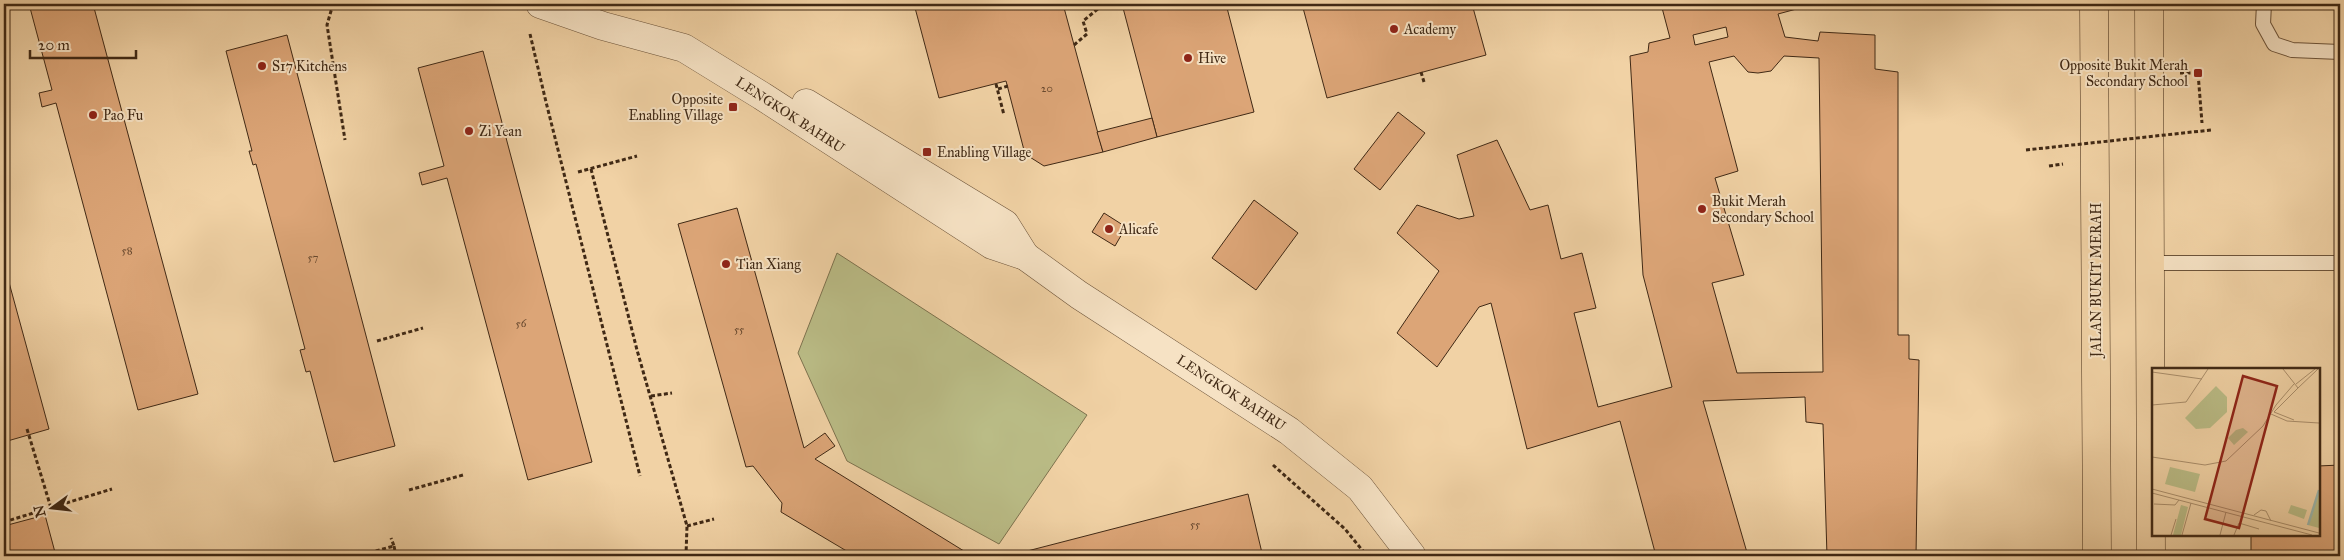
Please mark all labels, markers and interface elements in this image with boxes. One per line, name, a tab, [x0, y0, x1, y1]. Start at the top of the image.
place label: Academy	[1403, 21, 1457, 38]
marker: Academy	[1388, 23, 1400, 35]
scale bar	[30, 28, 136, 60]
text: 20 m	[38, 36, 70, 54]
place label: Hive	[1198, 50, 1226, 67]
marker: Hive	[1182, 52, 1194, 64]
place label: Opposite Bukit Merah Secondary School	[2059, 57, 2188, 90]
place label: S17 Kitchens	[272, 58, 347, 75]
marker: S17 Kitchens	[256, 60, 268, 72]
marker: Opposite Bukit Merah Secondary School	[2192, 67, 2204, 79]
street label: LENGKOK BAHRU	[732, 73, 848, 157]
house number: 20	[1041, 82, 1053, 95]
place label: Opposite Enabling Village	[629, 91, 723, 124]
marker: Opposite Enabling Village	[727, 101, 739, 113]
place label: Pao Fu	[103, 107, 144, 124]
marker: Pao Fu	[87, 109, 99, 121]
place label: Zi Yean	[479, 123, 522, 140]
marker: Zi Yean	[463, 125, 475, 137]
place label: Enabling Village	[937, 144, 1032, 161]
marker: Enabling Village	[921, 146, 933, 158]
place label: Bukit Merah Secondary School	[1712, 193, 1814, 226]
marker: Bukit Merah Secondary School	[1696, 203, 1708, 215]
street label: JALAN BUKIT MERAH	[2088, 203, 2106, 359]
place label: Alicafe	[1118, 221, 1158, 238]
marker: Alicafe	[1103, 223, 1115, 235]
house number: 58	[122, 244, 133, 257]
house number: 57	[308, 251, 319, 264]
place label: Tian Xiang	[736, 256, 801, 273]
marker: Tian Xiang	[720, 258, 732, 270]
house number: 56	[516, 317, 527, 330]
house number: 55	[734, 323, 744, 336]
street label: LENGKOK BAHRU	[1173, 351, 1289, 435]
inset map	[2152, 368, 2319, 535]
north arrow	[28, 482, 78, 532]
text: N	[30, 503, 50, 519]
house number: 55	[1190, 518, 1200, 531]

